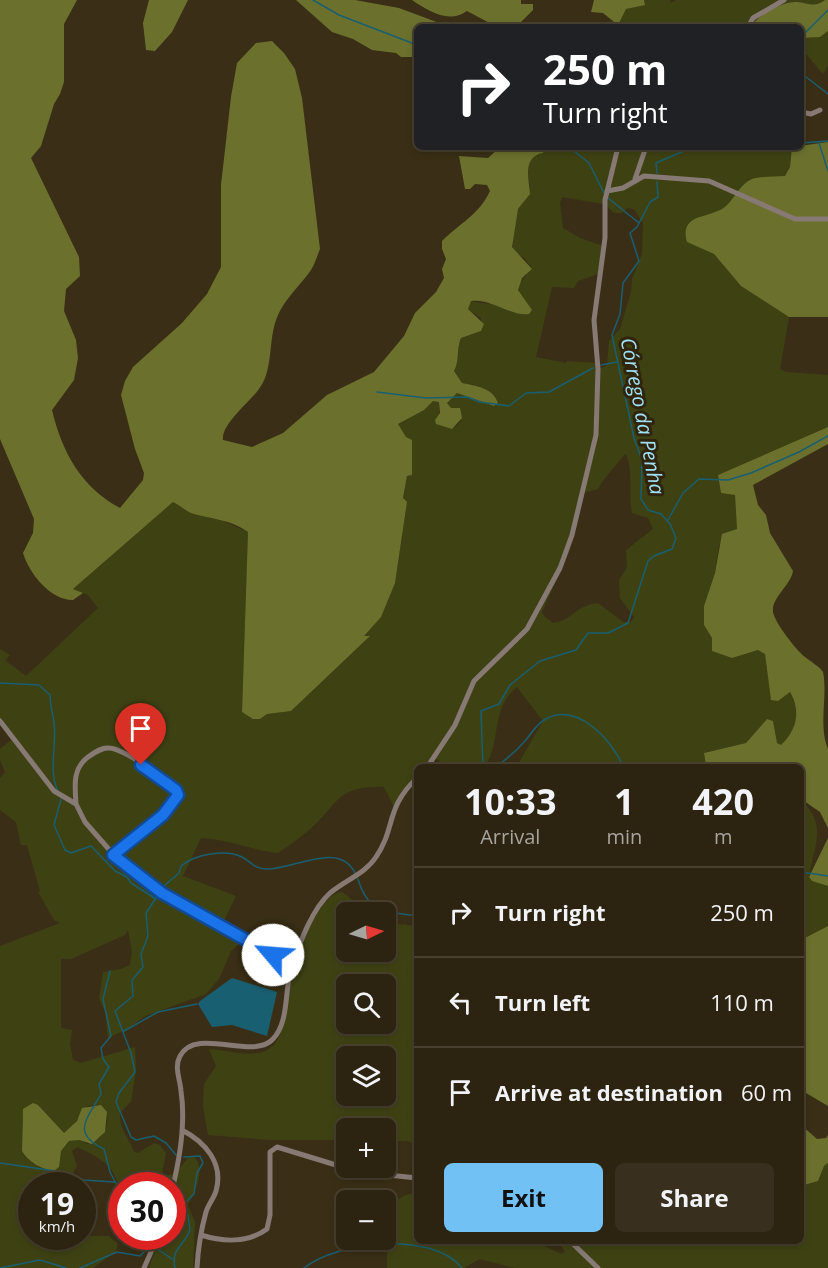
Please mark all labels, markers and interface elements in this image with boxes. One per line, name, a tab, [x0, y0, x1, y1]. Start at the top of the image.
text: 250 m	[543, 40, 667, 97]
icon: right	[444, 48, 522, 126]
text: Turn right	[543, 94, 668, 131]
water label: Córrego da Penha	[615, 335, 671, 497]
pin	[115, 703, 166, 765]
icon: arrive	[124, 712, 157, 745]
text: 10:33	[464, 777, 557, 826]
text: 1	[614, 777, 635, 826]
text: 420	[692, 777, 754, 826]
text: Arrival	[480, 823, 540, 850]
text: min	[606, 823, 642, 850]
text: m	[714, 823, 732, 850]
icon: right	[444, 896, 477, 929]
text: Turn right	[495, 897, 606, 927]
text: 250 m	[710, 897, 774, 927]
north arrow	[336, 902, 396, 962]
map controls	[336, 902, 396, 1250]
position arrow	[241, 923, 305, 987]
button: search	[336, 974, 396, 1034]
icon: left	[444, 986, 477, 1019]
text: Turn left	[495, 987, 590, 1017]
text: 110 m	[710, 987, 774, 1017]
button: layers	[336, 1046, 396, 1106]
icon: arrive	[444, 1076, 477, 1109]
text: Arrive at destination	[495, 1077, 723, 1107]
text: 60 m	[741, 1077, 792, 1107]
button: +	[336, 1118, 396, 1178]
button: Exit	[444, 1163, 603, 1232]
button: Share	[615, 1163, 774, 1232]
speed limit sign: 30	[108, 1172, 186, 1250]
text: 19	[40, 1183, 74, 1224]
button: −	[336, 1190, 396, 1250]
text: km/h	[39, 1216, 75, 1236]

